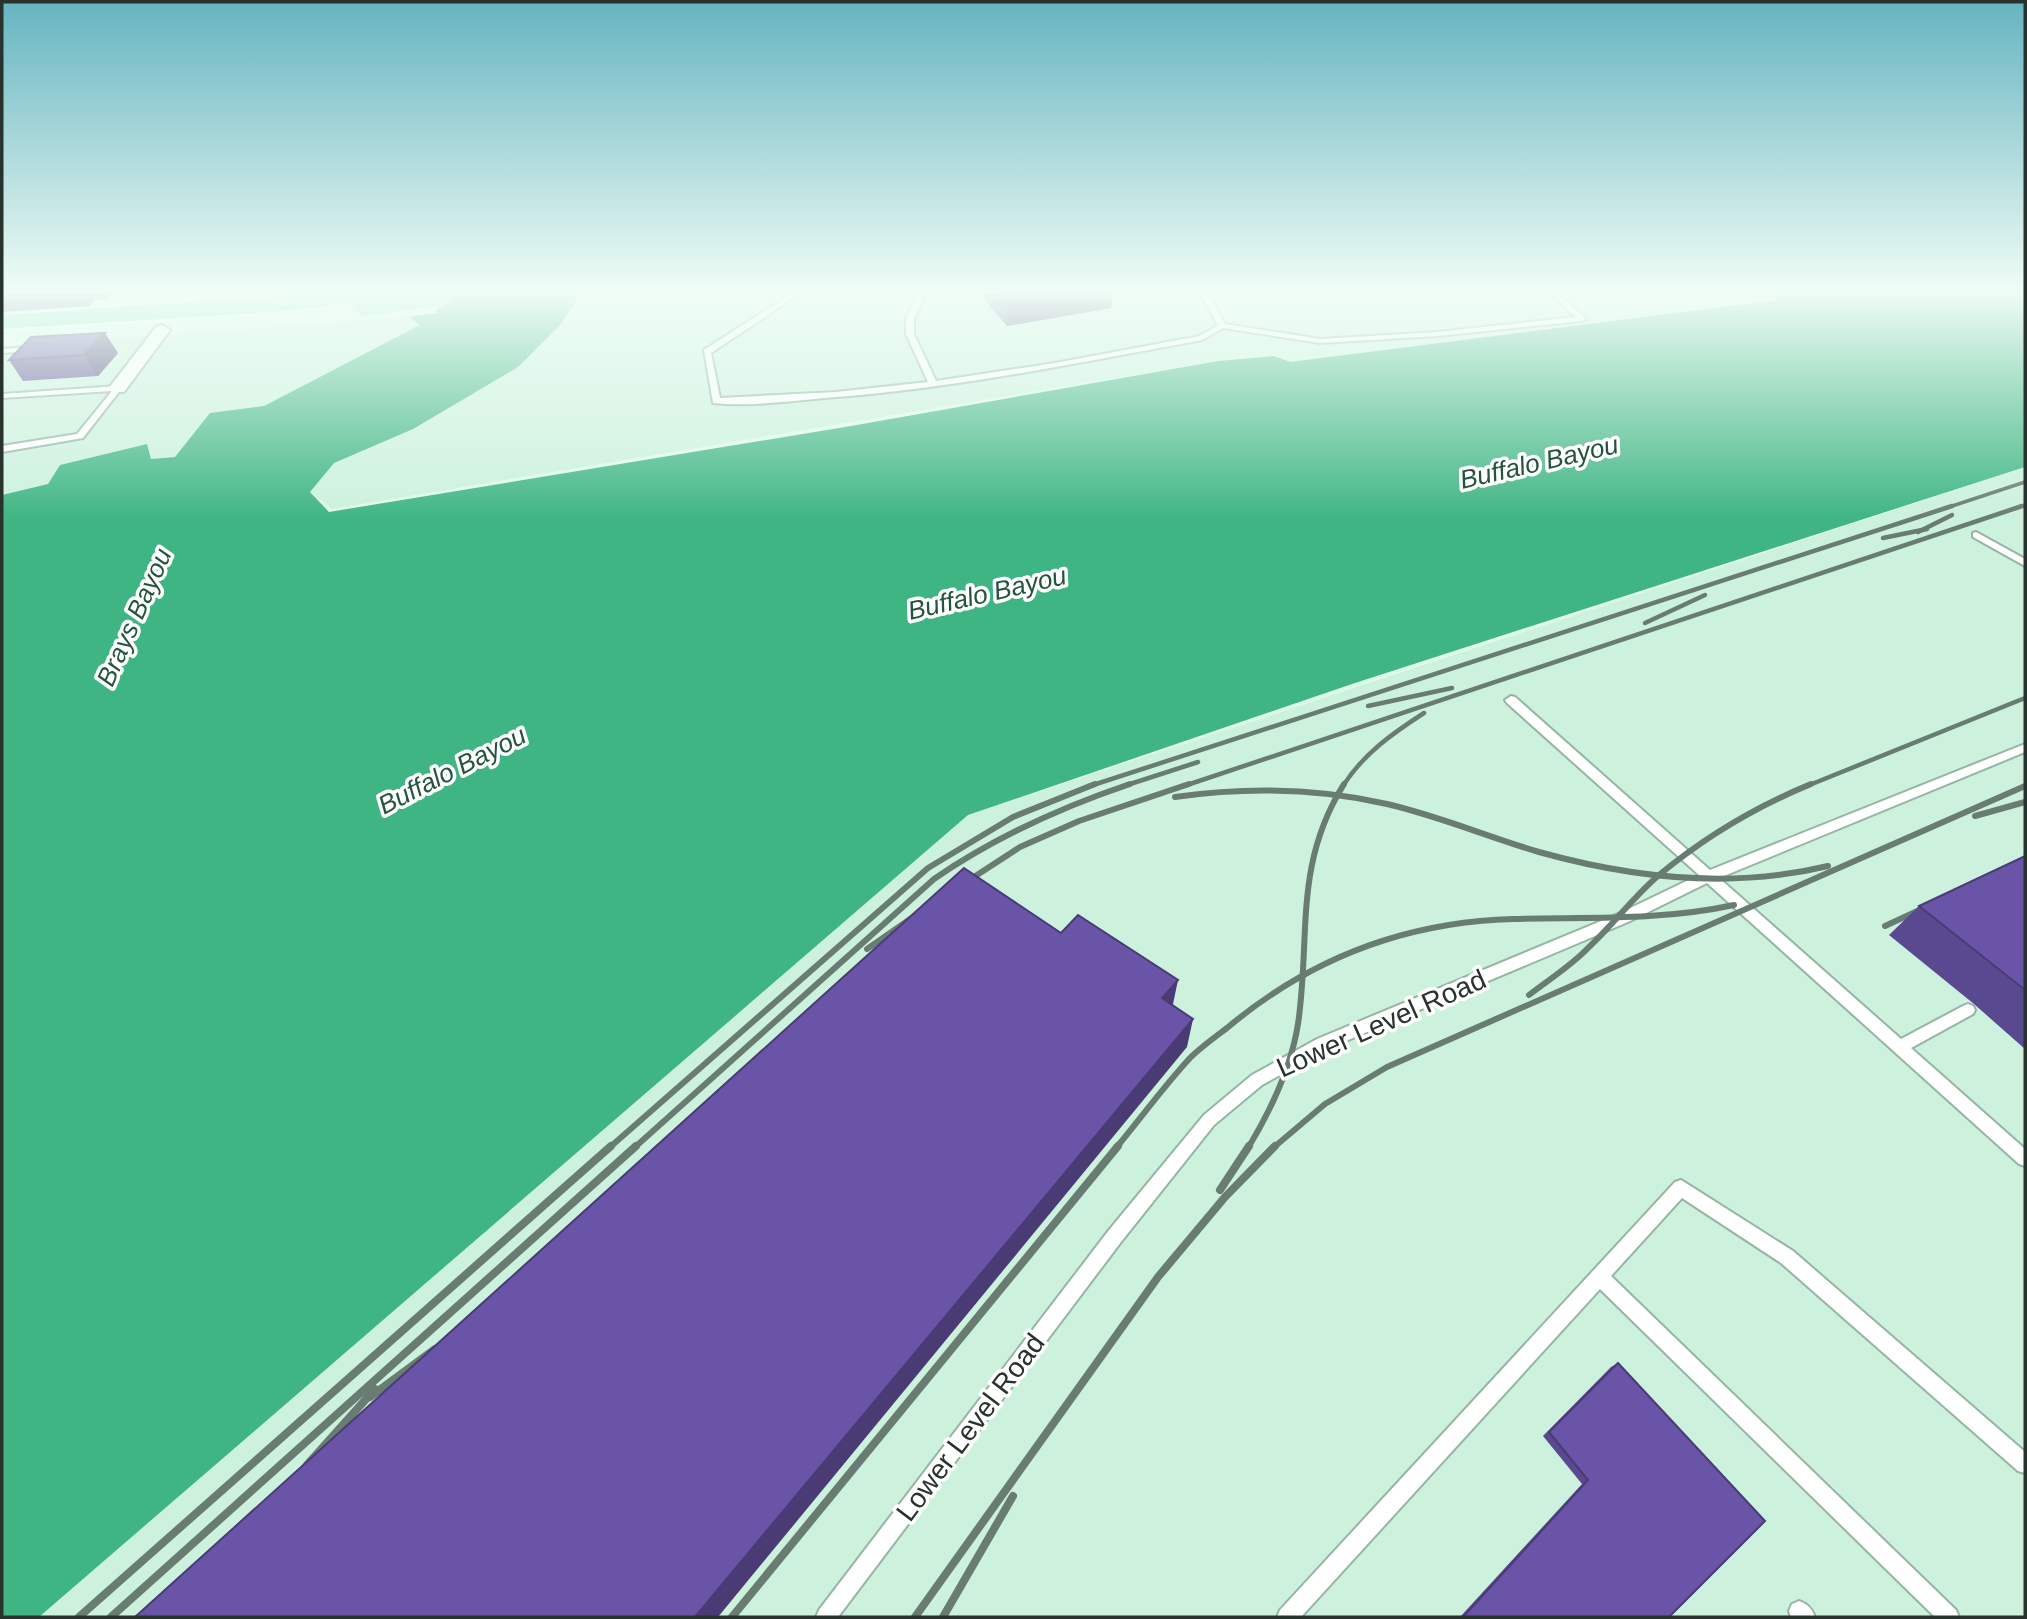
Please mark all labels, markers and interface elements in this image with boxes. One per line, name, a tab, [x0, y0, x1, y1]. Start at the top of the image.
water label: Buffalo Bayou	[1457, 429, 1621, 495]
water label: Brays Bayou	[90, 544, 178, 690]
water label: Buffalo Bayou	[905, 560, 1069, 626]
water label: Buffalo Bayou	[373, 720, 531, 820]
street label: Lower Level Road	[1272, 963, 1491, 1084]
street label: Lower Level Road	[890, 1328, 1051, 1527]

